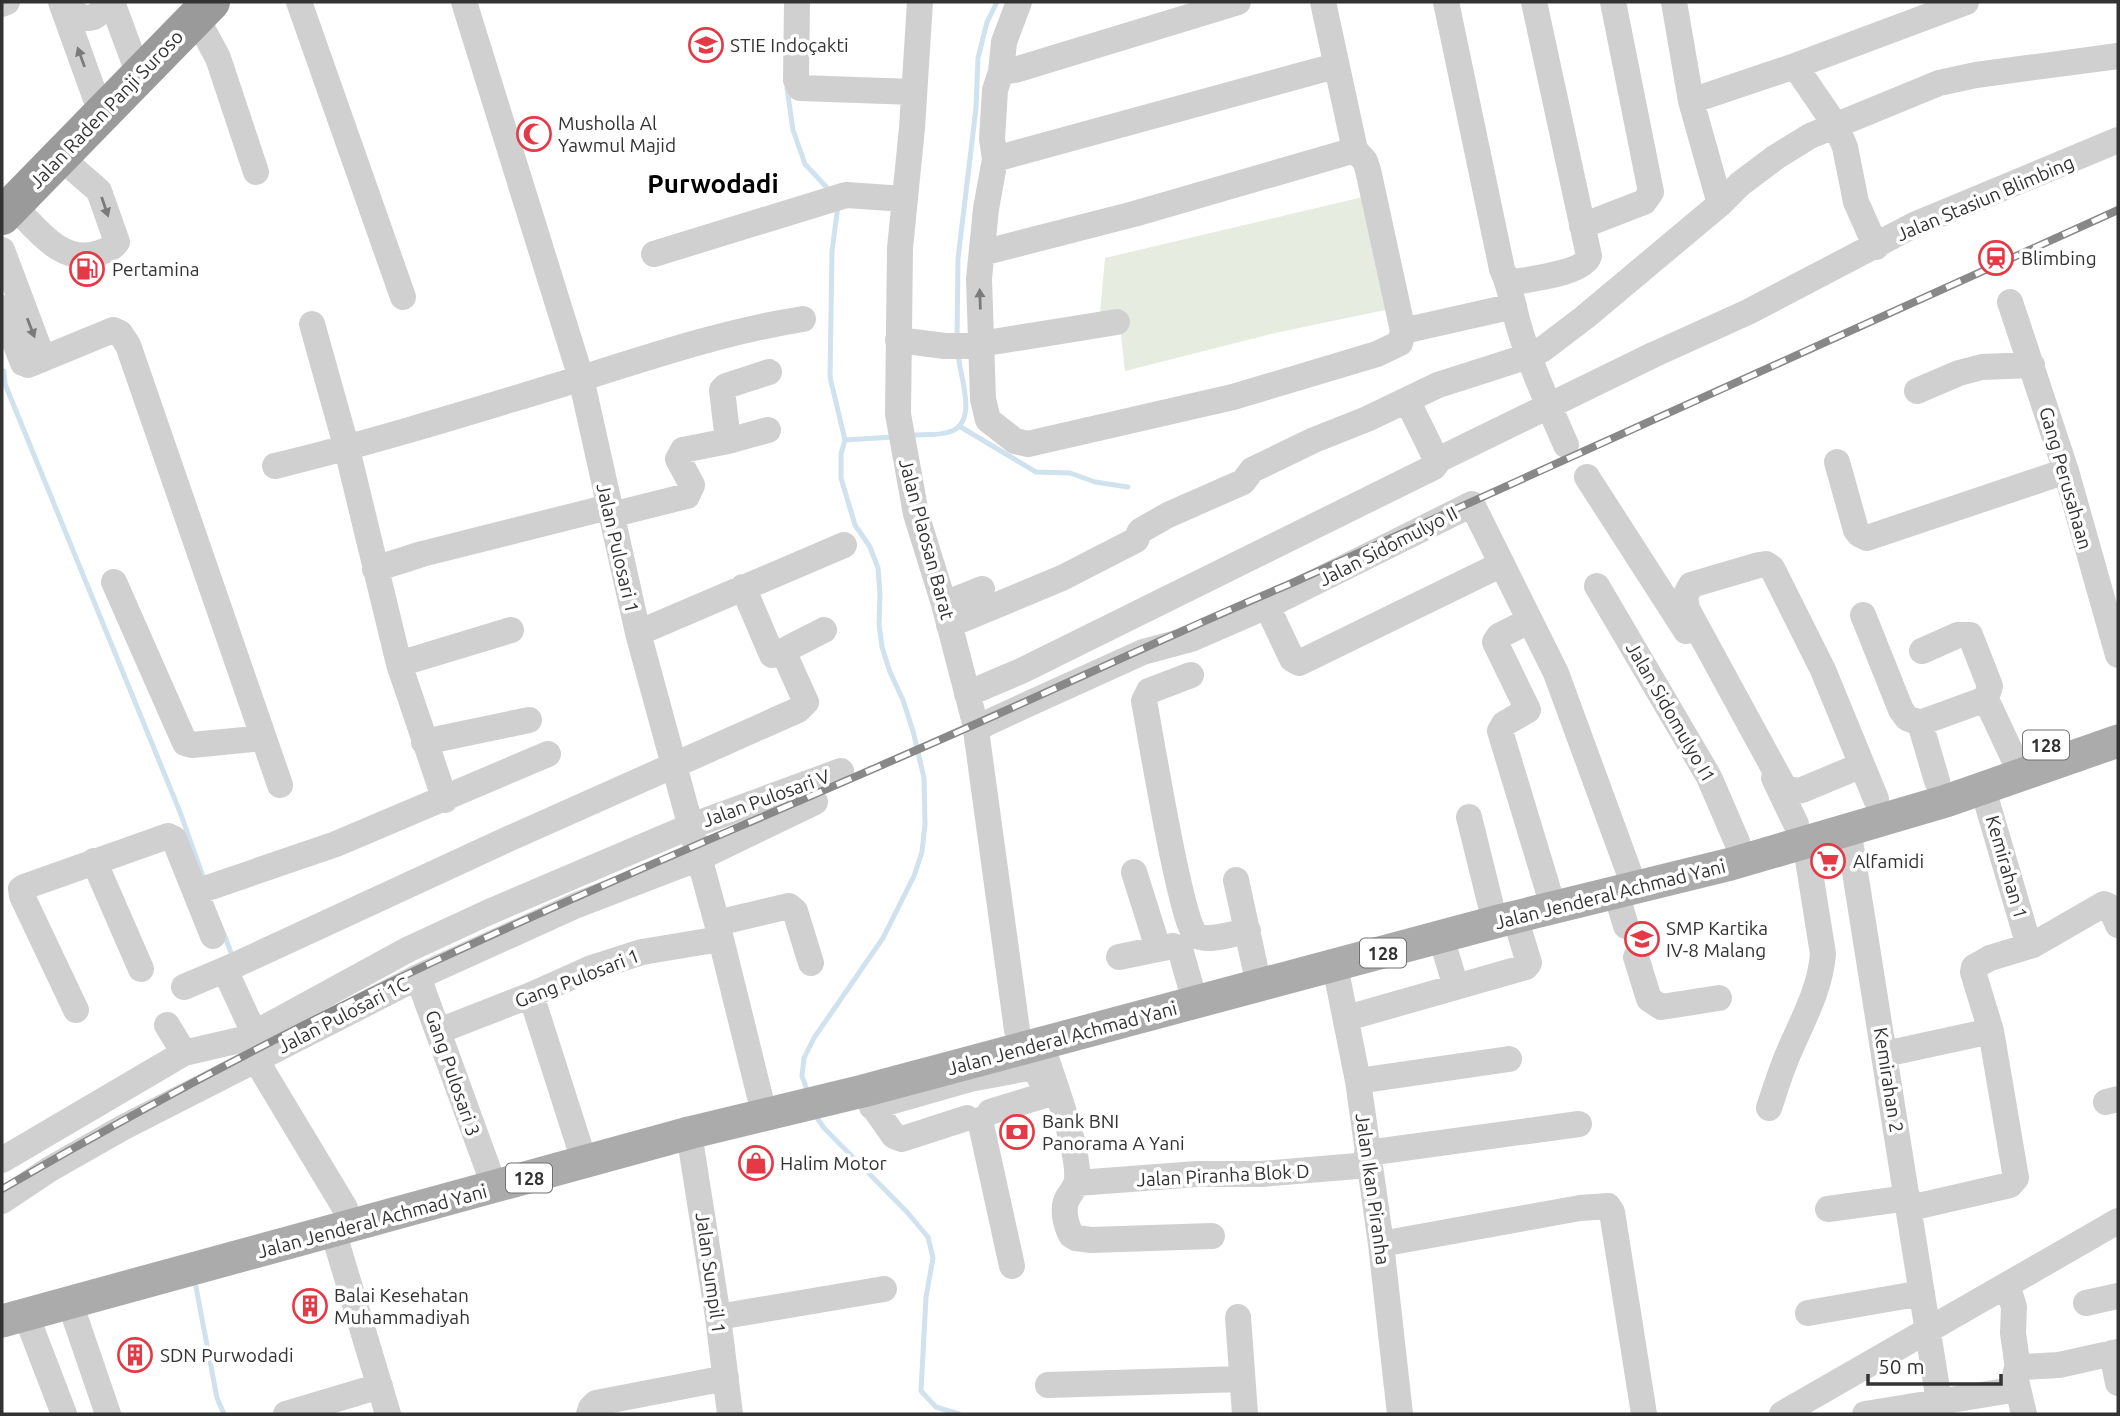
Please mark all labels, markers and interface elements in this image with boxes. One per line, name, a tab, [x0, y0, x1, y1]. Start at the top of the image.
street label: Jalan Raden Panji Suroso	[25, 25, 187, 193]
school or university icon: STIE Indoçakti	[687, 26, 725, 64]
place label: STIE Indoçakti	[730, 34, 849, 56]
one-way arrow	[75, 47, 86, 68]
place label: Musholla Al Yawmul Majid	[558, 112, 676, 156]
mosque icon: Musholla Al Yawmul Majid	[515, 115, 553, 153]
street label: Jalan Stasiun Blimbing	[1893, 151, 2077, 245]
district label: Purwodadi	[647, 169, 779, 198]
one-way arrow	[100, 196, 111, 217]
station icon: Blimbing	[1977, 239, 2015, 277]
place label: Blimbing	[2021, 247, 2097, 269]
fuel station icon: Pertamina	[68, 250, 106, 288]
place label: Pertamina	[112, 258, 200, 280]
one-way arrow	[974, 288, 985, 310]
one-way arrow	[26, 318, 37, 339]
street label: Gang Perusahaan	[2035, 404, 2097, 552]
street label: Jalan Plaosan Barat	[895, 456, 959, 622]
street label: Jalan Pulosari 1	[592, 481, 644, 615]
street label: Jalan Sidomulyo II	[1315, 502, 1461, 590]
street label: Jalan Sidomulyo I1	[1622, 638, 1720, 786]
road number: 128	[2023, 730, 2069, 760]
street label: Jalan Pulosari V	[699, 765, 833, 831]
street label: Kemirahan 1	[1982, 813, 2032, 921]
supermarket icon: Alfamidi	[1809, 842, 1847, 880]
place label: Alfamidi	[1853, 850, 1924, 872]
street label: Jalan Jenderal Achmad Yani	[1492, 855, 1728, 933]
place label: SMP Kartika IV-8 Malang	[1666, 917, 1768, 961]
school or university icon: SMP Kartika IV-8 Malang	[1623, 920, 1661, 958]
road number: 128	[1360, 938, 1406, 968]
street label: Gang Pulosari 1	[512, 944, 642, 1012]
street label: Jalan Pulosari 1C	[274, 972, 412, 1057]
street label: Jalan Jenderal Achmad Yani	[945, 997, 1179, 1079]
street label: Gang Pulosari 3	[421, 1007, 485, 1139]
street label: Kemirahan 2	[1870, 1026, 1908, 1134]
place label: Bank BNI Panorama A Yani	[1042, 1110, 1185, 1154]
street label: Jalan Ikan Piranha	[1351, 1112, 1395, 1266]
bank icon: Bank BNI Panorama A Yani	[998, 1113, 1036, 1151]
shop icon: Halim Motor	[737, 1144, 775, 1182]
place label: Halim Motor	[780, 1152, 887, 1174]
street label: Jalan Piranha Blok D	[1136, 1159, 1310, 1191]
road number: 128	[506, 1163, 552, 1192]
street label: Jalan Jenderal Achmad Yani	[255, 1180, 489, 1262]
street label: Jalan Sumpil 1	[692, 1211, 730, 1335]
place label: Balai Kesehatan Muhammadiyah	[334, 1284, 470, 1328]
building icon: Balai Kesehatan Muhammadiyah	[291, 1287, 329, 1325]
building icon: SDN Purwodadi	[116, 1336, 154, 1374]
scale bar	[1868, 1342, 2001, 1386]
place label: SDN Purwodadi	[160, 1344, 294, 1366]
text: 50 m	[1878, 1354, 1925, 1378]

